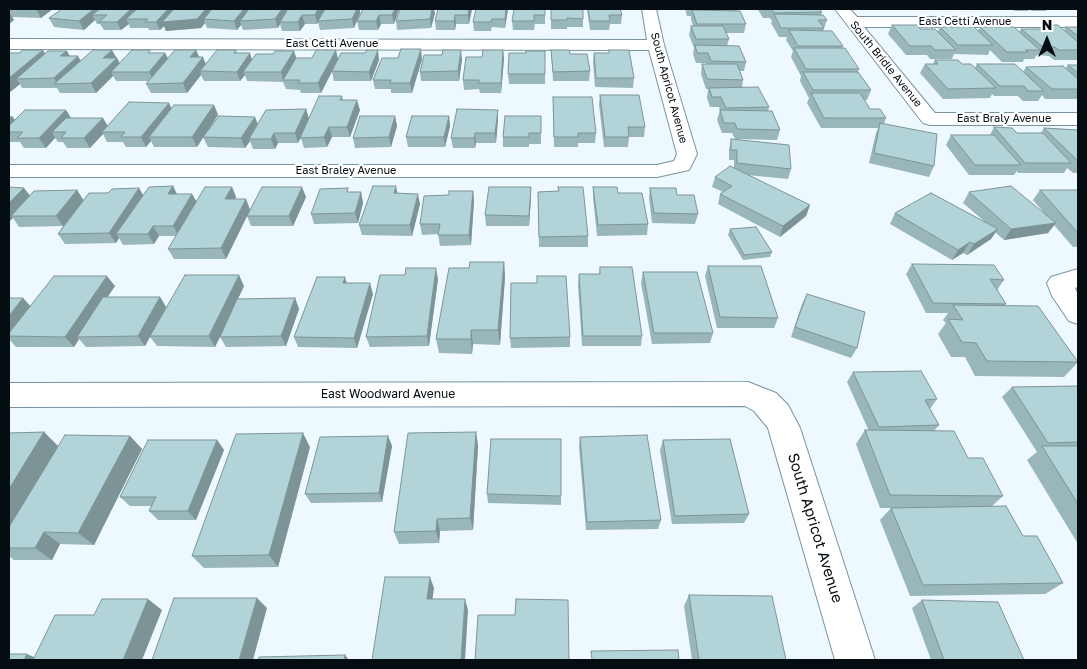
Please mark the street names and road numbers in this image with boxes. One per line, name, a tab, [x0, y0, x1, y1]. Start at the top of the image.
street label: East Cetti Avenue	[919, 15, 1011, 29]
street label: South Bridle Avenue	[847, 18, 925, 110]
street label: South Apricot Avenue	[648, 31, 690, 145]
street label: East Cetti Avenue	[286, 37, 378, 51]
street label: East Braly Avenue	[957, 112, 1051, 126]
street label: East Braley Avenue	[296, 164, 396, 178]
street label: East Woodward Avenue	[321, 387, 455, 401]
street label: South Apricot Avenue	[784, 451, 846, 605]

